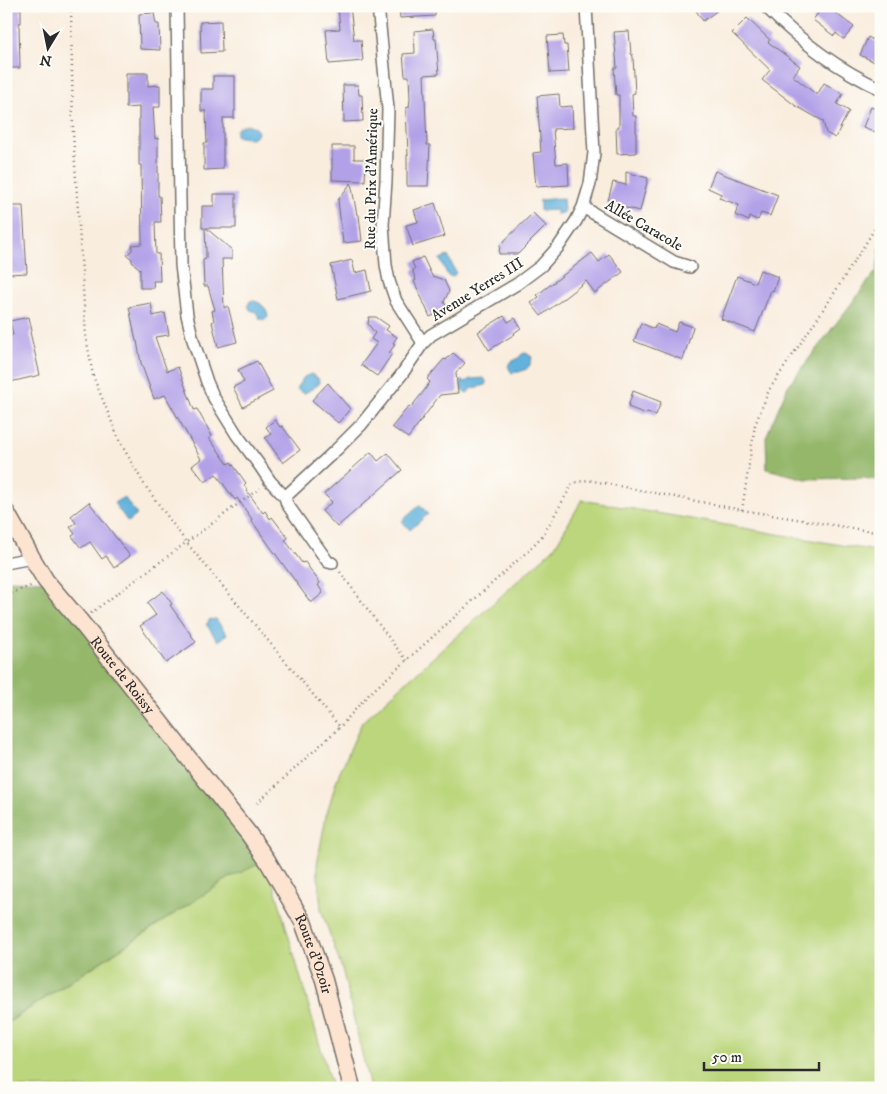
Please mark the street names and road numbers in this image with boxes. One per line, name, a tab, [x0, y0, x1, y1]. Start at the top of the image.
street label: Rue du Prix d'Amérique	[361, 108, 382, 250]
street label: Allée Caracole	[601, 196, 686, 255]
street label: Avenue Yerres III	[428, 253, 527, 325]
street label: Route de Roissy	[86, 632, 159, 719]
street label: Route d'Ozoir	[290, 910, 336, 996]

